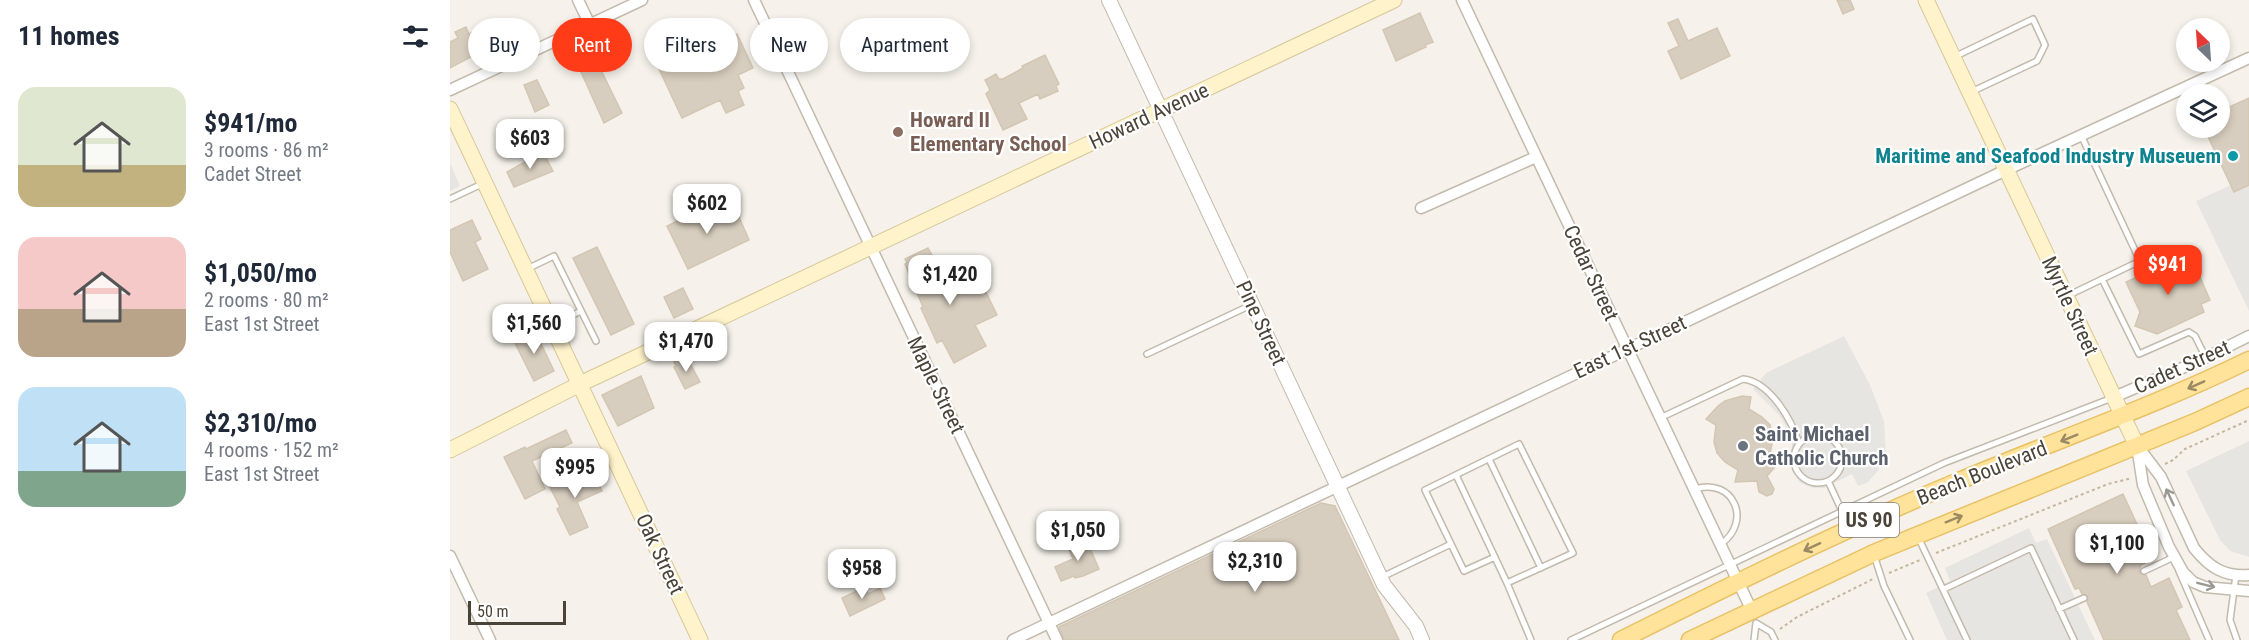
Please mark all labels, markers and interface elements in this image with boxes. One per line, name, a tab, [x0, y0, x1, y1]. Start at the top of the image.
chip: Buy	[468, 18, 540, 72]
chip: Rent	[552, 18, 632, 72]
chip: Filters	[644, 18, 738, 72]
chip: New	[750, 18, 828, 72]
chip: Apartment	[840, 18, 970, 72]
north arrow	[2176, 18, 2230, 72]
map controls	[2176, 18, 2230, 138]
icon: filters	[399, 20, 432, 53]
text: 11 homes	[18, 21, 120, 51]
street label: Howard Avenue	[1085, 78, 1213, 154]
button: layers	[2176, 84, 2230, 138]
text: $941/mo	[204, 108, 297, 138]
place label: Howard II Elementary School	[910, 108, 1067, 156]
icon: home	[66, 111, 138, 183]
pin: $603	[494, 119, 566, 170]
marker: Howard II Elementary School	[891, 125, 905, 139]
text: $603	[510, 126, 550, 150]
text: 3 rooms · 86 m²	[204, 138, 329, 162]
place label: Maritime and Seafood Industry Museuem	[1875, 144, 2221, 168]
marker: Maritime and Seafood Industry Museuem	[2226, 149, 2240, 163]
text: Cadet Street	[204, 162, 302, 186]
pin: $602	[671, 184, 743, 235]
text: $602	[687, 191, 727, 215]
street label: Cedar Street	[1558, 221, 1624, 325]
pin: $941	[2132, 245, 2204, 296]
text: $941	[2148, 252, 2188, 276]
street label: Myrtle Street	[2037, 253, 2103, 359]
pin: $1,420	[901, 255, 999, 306]
text: $1,050/mo	[204, 258, 317, 288]
icon: home	[66, 261, 138, 333]
text: $1,420	[922, 262, 978, 286]
street label: Pine Street	[1231, 277, 1291, 369]
text: 2 rooms · 80 m²	[204, 288, 329, 312]
pin: $1,560	[485, 304, 583, 355]
street label: East 1st Street	[1570, 310, 1690, 384]
text: $1,560	[506, 311, 562, 335]
text: East 1st Street	[204, 312, 320, 336]
pin: $1,470	[637, 322, 735, 373]
text: $1,470	[658, 329, 714, 353]
street label: Maple Street	[902, 333, 970, 437]
street label: Cadet Street	[2130, 335, 2234, 399]
one-way arrow	[2188, 380, 2206, 391]
text: $2,310/mo	[204, 408, 317, 438]
icon: home	[66, 411, 138, 483]
place label: Saint Michael Catholic Church	[1755, 422, 1889, 470]
one-way arrow	[2060, 433, 2079, 444]
street label: Beach Boulevard	[1913, 436, 2051, 510]
text: 4 rooms · 152 m²	[204, 438, 339, 462]
marker: Saint Michael Catholic Church	[1736, 439, 1750, 453]
pin: $995	[539, 448, 611, 499]
text: $995	[555, 455, 595, 479]
text: East 1st Street	[204, 462, 320, 486]
one-way arrow	[2164, 489, 2176, 507]
road number: US 90	[1839, 503, 1899, 537]
street label: Oak Street	[631, 510, 689, 598]
pin: $1,050	[1029, 511, 1127, 562]
one-way arrow	[1944, 513, 1962, 524]
text: $1,050	[1050, 518, 1106, 542]
pin: $1,100	[2068, 524, 2166, 575]
text: $1,100	[2089, 531, 2145, 555]
one-way arrow	[1804, 541, 1822, 553]
pin: $2,310	[1206, 542, 1304, 593]
pin: $958	[826, 549, 898, 600]
text: $2,310	[1227, 549, 1283, 573]
text: $958	[842, 556, 882, 580]
one-way arrow	[2196, 580, 2215, 592]
scale bar	[468, 598, 566, 626]
text: 50 m	[477, 602, 509, 621]

